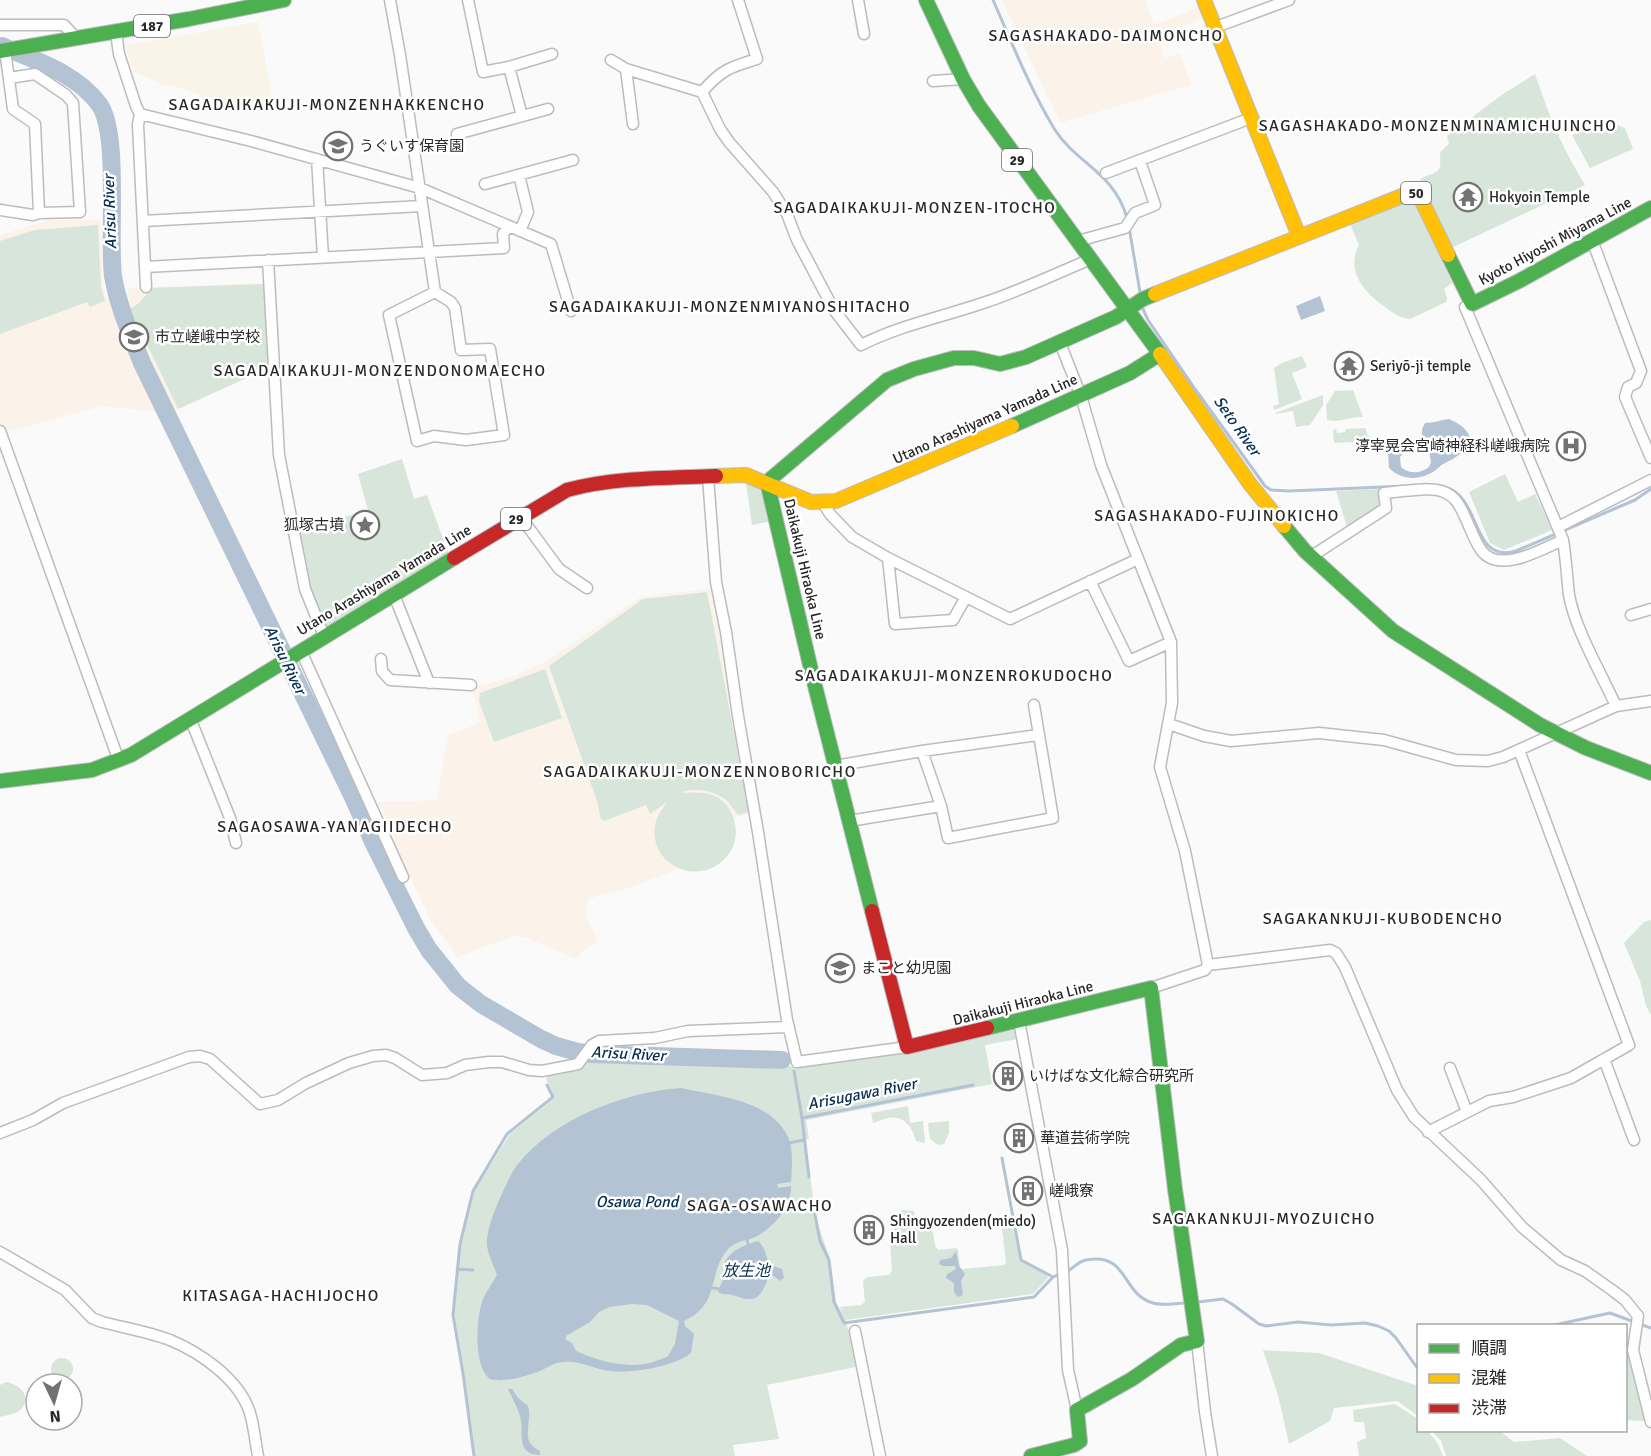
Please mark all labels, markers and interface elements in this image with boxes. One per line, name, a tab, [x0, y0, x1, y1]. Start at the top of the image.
road number: 187	[134, 15, 170, 37]
district label: SAGASHAKADO-DAIMONCHO	[988, 26, 1224, 46]
district label: SAGADAIKAKUJI-MONZENHAKKENCHO	[168, 95, 486, 115]
district label: SAGASHAKADO-MONZENMINAMICHUINCHO	[1259, 116, 1617, 136]
school or university icon: うぐいす保育園	[322, 130, 354, 162]
place label: うぐいす保育園	[359, 137, 464, 155]
road number: 29	[1002, 149, 1032, 171]
water label: Arisu River	[99, 172, 121, 249]
temple icon: Hokyoin Temple	[1452, 181, 1484, 213]
road number: 50	[1401, 182, 1431, 204]
place label: Hokyoin Temple	[1489, 188, 1590, 206]
street label: Kyoto Hiyoshi Miyama Line	[1475, 193, 1635, 289]
district label: SAGADAIKAKUJI-MONZEN-ITOCHO	[774, 198, 1056, 218]
district label: SAGADAIKAKUJI-MONZENMIYANOSHITACHO	[549, 297, 911, 317]
school or university icon: 市立嵯峨中学校	[118, 321, 150, 353]
place label: 市立嵯峨中学校	[155, 328, 260, 346]
temple icon: Seriyō-ji temple	[1333, 350, 1365, 382]
place label: Seriyō-ji temple	[1370, 357, 1471, 375]
district label: SAGADAIKAKUJI-MONZENDONOMAECHO	[214, 361, 546, 381]
street label: Utano Arashiyama Yamada Line	[890, 370, 1080, 468]
water label: Seto River	[1209, 392, 1266, 462]
hospital icon: 淳宰晃会宮崎神経科嵯峨病院	[1555, 430, 1587, 462]
place label: 淳宰晃会宮崎神経科嵯峨病院	[1355, 437, 1550, 455]
street label: Daikakuji Hiraoka Line	[780, 497, 830, 641]
district label: SAGASHAKADO-FUJINOKICHO	[1094, 506, 1340, 526]
road number: 29	[501, 508, 531, 530]
place icon: 狐塚古墳	[349, 509, 381, 541]
place label: 狐塚古墳	[284, 516, 344, 534]
street label: Utano Arashiyama Yamada Line	[293, 521, 475, 639]
water label: Arisu River	[260, 622, 311, 700]
district label: SAGADAIKAKUJI-MONZENROKUDOCHO	[795, 666, 1113, 686]
district label: SAGADAIKAKUJI-MONZENNOBORICHO	[543, 762, 857, 782]
district label: SAGAOSAWA-YANAGIIDECHO	[217, 817, 453, 837]
district label: SAGAKANKUJI-KUBODENCHO	[1263, 909, 1503, 929]
school or university icon: まこと幼児園	[824, 952, 856, 984]
place label: まこと幼児園	[861, 959, 951, 977]
street label: Daikakuji Hiraoka Line	[951, 977, 1095, 1029]
water label: Arisu River	[590, 1042, 668, 1066]
building icon: いけばな文化綜合研究所	[992, 1060, 1024, 1092]
place label: いけばな文化綜合研究所	[1029, 1067, 1194, 1085]
water label: Arisugawa River	[806, 1073, 920, 1114]
building icon: 華道芸術学院	[1003, 1122, 1035, 1154]
place label: 華道芸術学院	[1040, 1129, 1130, 1147]
building icon: 嵯峨寮	[1012, 1175, 1044, 1207]
place label: 嵯峨寮	[1049, 1182, 1094, 1200]
water label: Osawa Pond	[596, 1192, 681, 1212]
district label: SAGA-OSAWACHO	[687, 1196, 833, 1216]
district label: SAGAKANKUJI-MYOZUICHO	[1152, 1209, 1376, 1229]
place label: Shingyozenden(miedo) Hall	[890, 1212, 1036, 1247]
building icon: Shingyozenden(miedo) Hall	[853, 1214, 885, 1246]
water label: 放生池	[722, 1261, 772, 1281]
district label: KITASAGA-HACHIJOCHO	[182, 1286, 380, 1306]
legend	[1417, 1324, 1627, 1432]
text: 順調	[1471, 1337, 1507, 1359]
text: 混雑	[1471, 1367, 1507, 1389]
north arrow	[24, 1372, 84, 1432]
text: 渋滞	[1471, 1397, 1507, 1419]
text: N	[49, 1405, 62, 1426]

